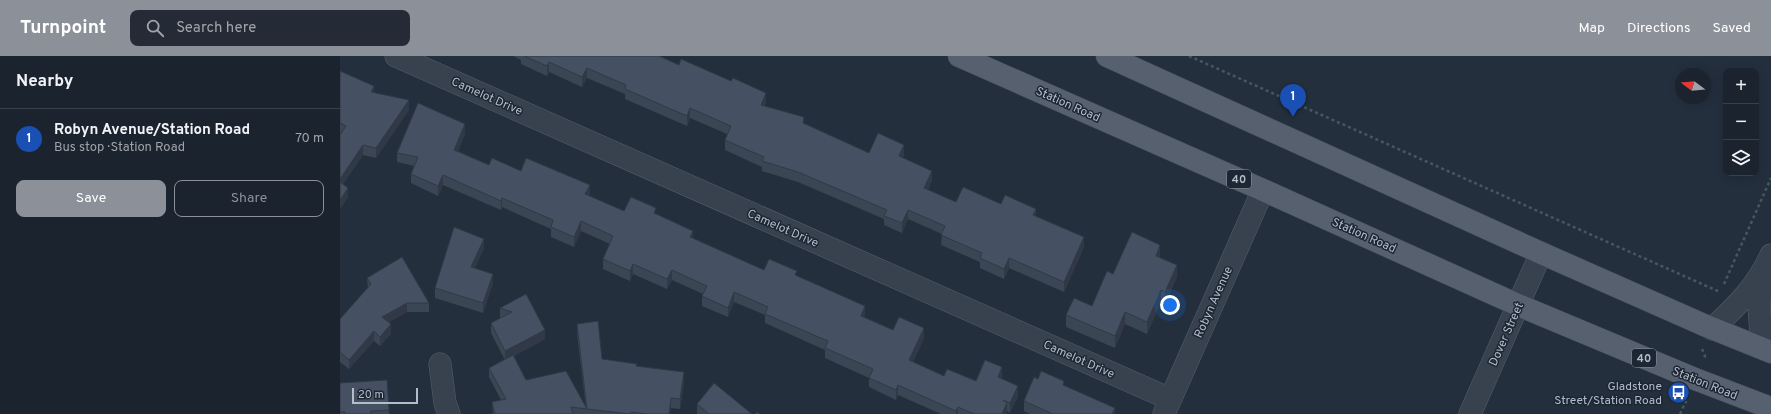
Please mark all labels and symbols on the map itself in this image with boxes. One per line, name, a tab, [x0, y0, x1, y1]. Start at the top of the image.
north arrow	[1675, 68, 1711, 104]
street label: Camelot Drive	[448, 74, 525, 120]
street label: Station Road	[1033, 84, 1102, 126]
pin: 1	[1280, 84, 1306, 117]
road number: 40	[1227, 170, 1251, 188]
street label: Camelot Drive	[744, 206, 821, 252]
street label: Station Road	[1329, 215, 1398, 257]
street label: Robyn Avenue	[1191, 264, 1237, 341]
your location	[1160, 295, 1180, 315]
street label: Dover Street	[1486, 300, 1528, 369]
street label: Camelot Drive	[1040, 337, 1117, 383]
road number: 40	[1632, 349, 1656, 367]
street label: Station Road	[1670, 364, 1740, 404]
place label: Gladstone Street/Station Road	[1554, 379, 1662, 409]
bus stop icon: Gladstone Street/Station Road	[1665, 380, 1691, 406]
scale bar	[352, 386, 418, 405]

